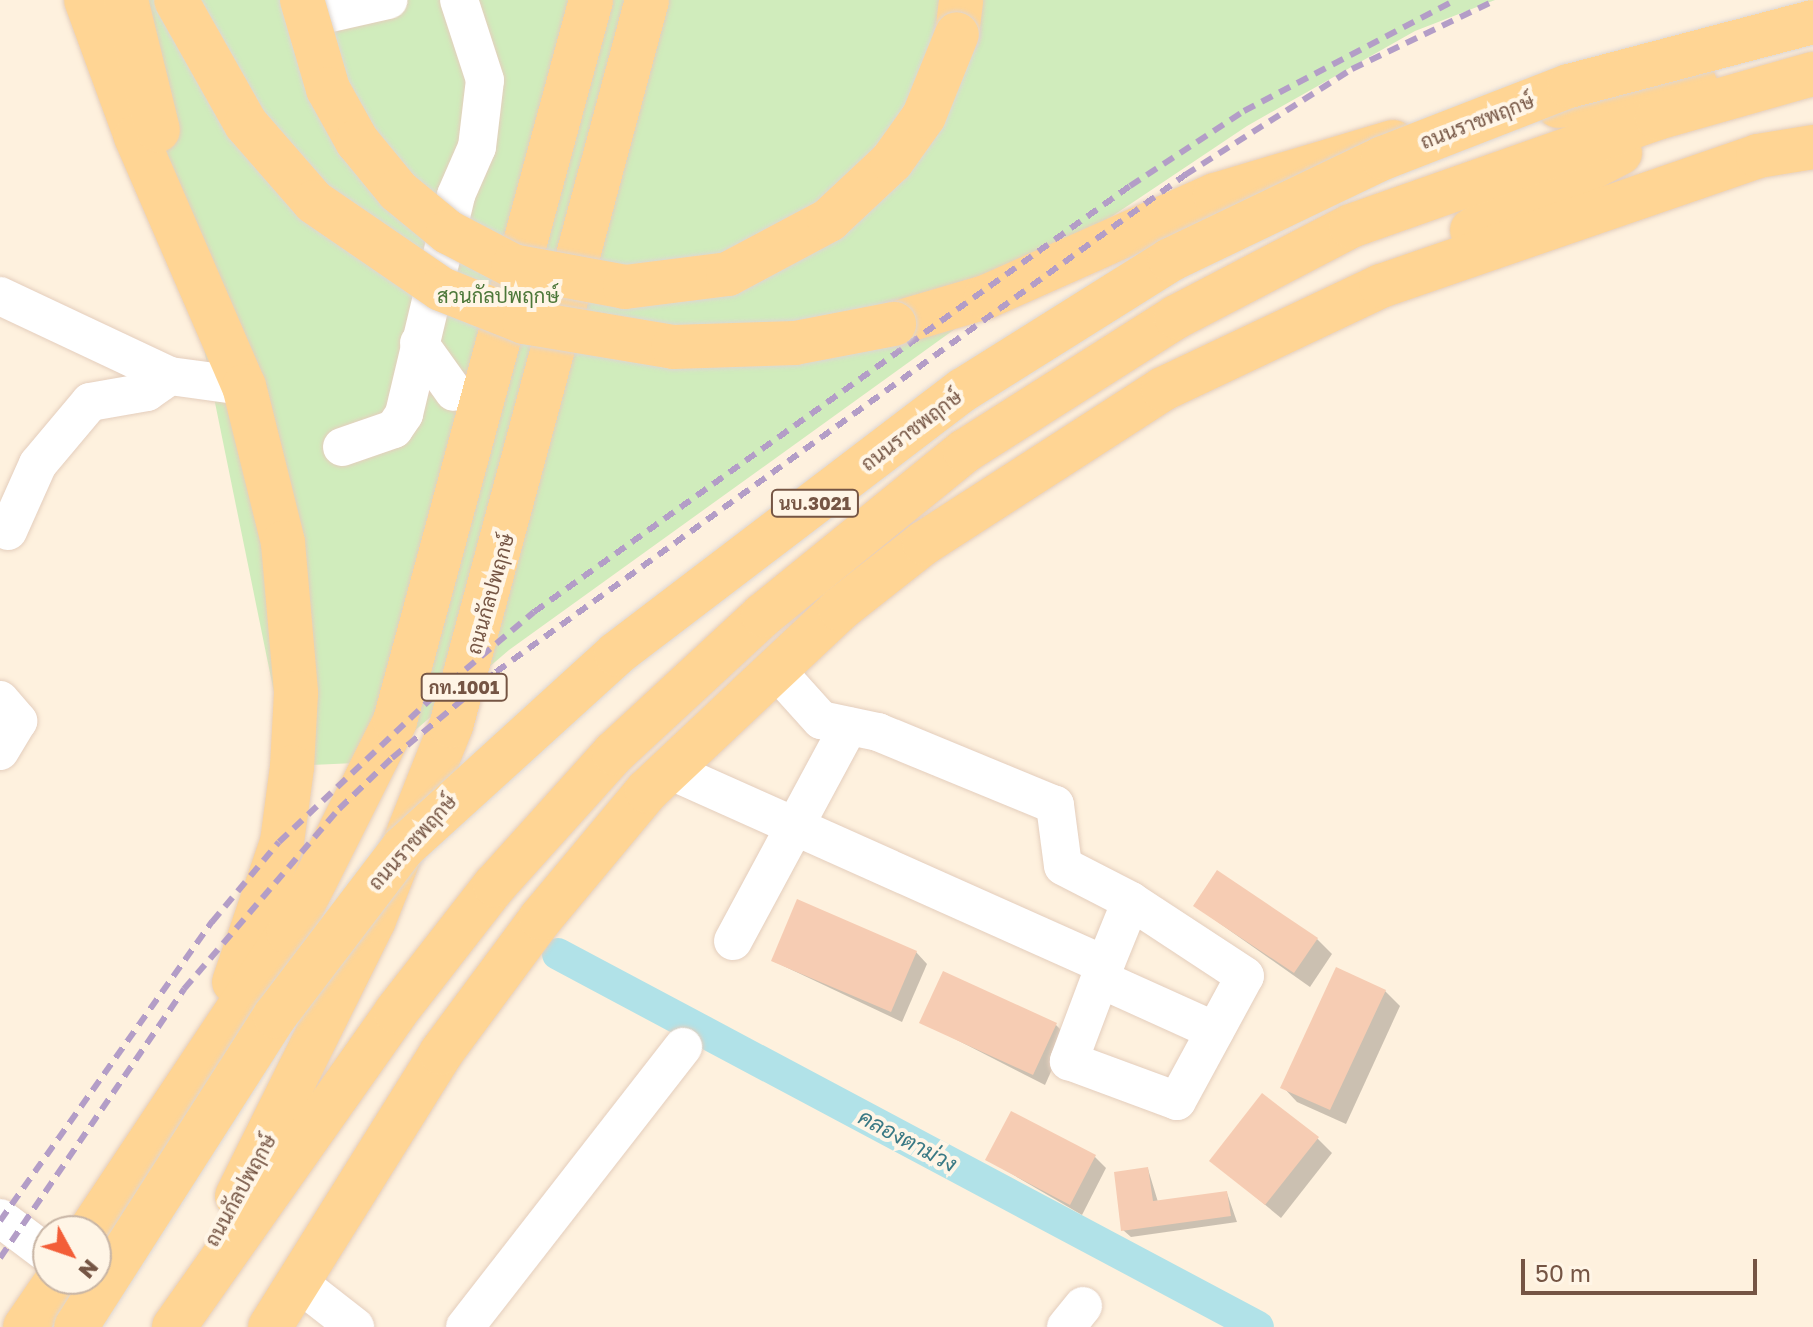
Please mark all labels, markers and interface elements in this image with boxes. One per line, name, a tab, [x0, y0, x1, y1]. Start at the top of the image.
street label: ถนนราชพฤกษ์	[1417, 88, 1537, 154]
park label: สวนกัลปพฤกษ์	[437, 283, 559, 307]
street label: ถนนราชพฤกษ์	[856, 384, 966, 476]
road number: นบ.3021	[769, 489, 861, 517]
street label: ถนนกัลปพฤกษ์	[461, 531, 519, 657]
road number: กท.1001	[420, 673, 508, 701]
street label: ถนนราชพฤกษ์	[363, 790, 461, 894]
water label: คลองตาม่วง	[854, 1103, 962, 1177]
street label: ถนนกัลปพฤกษ์	[199, 1130, 281, 1250]
north arrow	[32, 1215, 112, 1295]
scale bar	[1525, 1243, 1761, 1293]
text: N	[74, 1254, 105, 1285]
text: 50 m	[1535, 1258, 1591, 1287]

